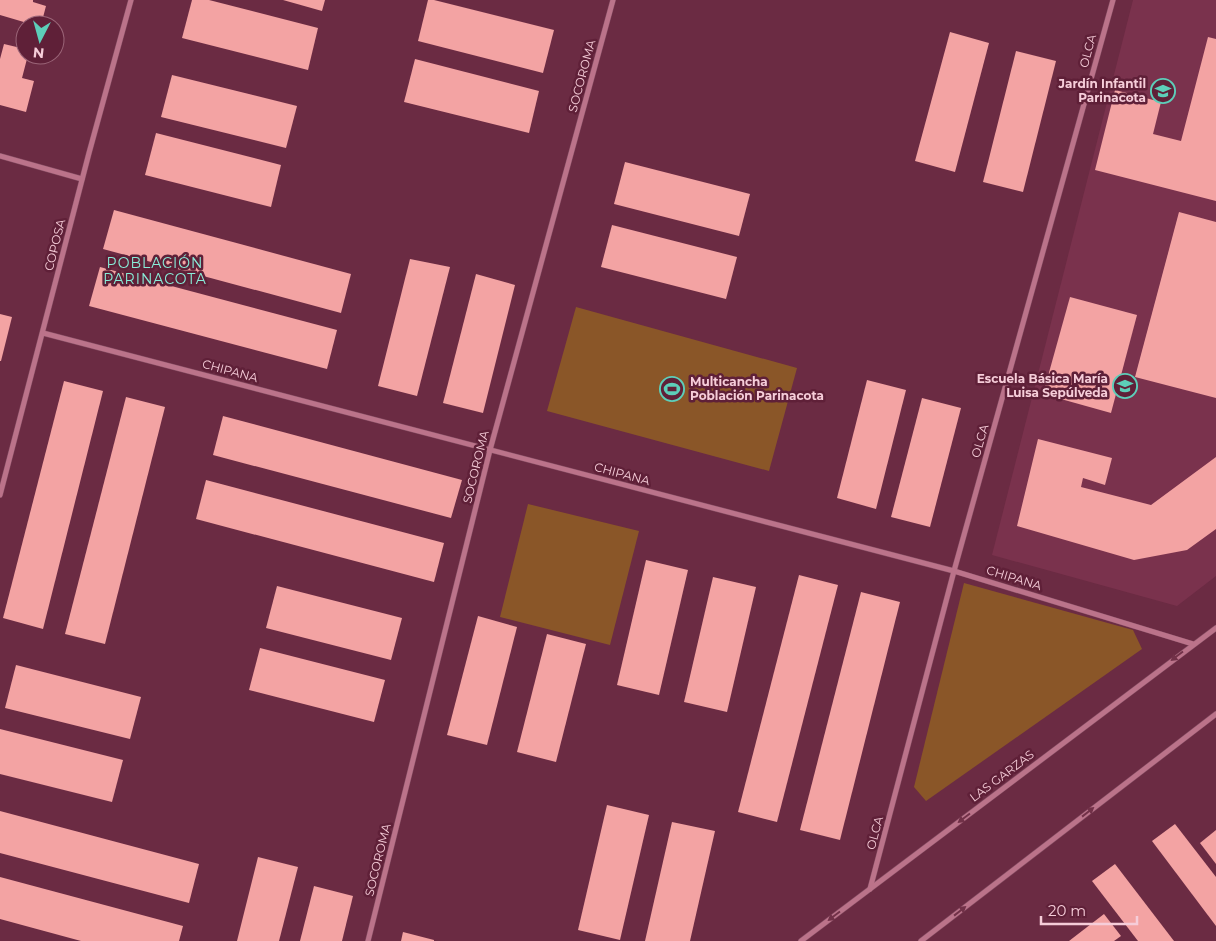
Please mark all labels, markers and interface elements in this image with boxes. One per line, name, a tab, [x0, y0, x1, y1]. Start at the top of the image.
north arrow	[15, 15, 65, 65]
street label: OLCA	[1076, 32, 1099, 69]
street label: SOCOROMA	[565, 38, 598, 114]
text: N	[32, 43, 45, 62]
place label: Jardín Infantil Parinacota	[1058, 76, 1146, 105]
school or university icon: Jardín Infantil Parinacota	[1150, 78, 1176, 104]
street label: COPOSA	[41, 217, 68, 272]
district label: POBLACIÓN PARINACOTA	[103, 254, 207, 288]
street label: CHIPANA	[201, 356, 260, 385]
place label: Escuela Básica María Luisa Sepúlveda	[977, 371, 1108, 400]
school or university icon: Escuela Básica María Luisa Sepúlveda	[1112, 373, 1138, 399]
place label: Multicancha Población Parinacota	[690, 374, 824, 403]
sports icon: Multicancha Población Parinacota	[659, 376, 685, 402]
street label: OLCA	[968, 422, 992, 459]
street label: SOCOROMA	[459, 429, 492, 505]
street label: CHIPANA	[593, 459, 652, 488]
street label: CHIPANA	[985, 562, 1044, 593]
one-way arrow	[1171, 651, 1184, 662]
street label: LAS GARZAS	[967, 747, 1037, 805]
one-way arrow	[1081, 807, 1094, 818]
one-way arrow	[958, 813, 971, 824]
street label: OLCA	[863, 814, 886, 851]
street label: SOCOROMA	[361, 822, 394, 898]
scale bar	[1041, 894, 1137, 926]
text: 20 m	[1048, 901, 1086, 920]
one-way arrow	[953, 906, 966, 917]
one-way arrow	[828, 911, 841, 922]

